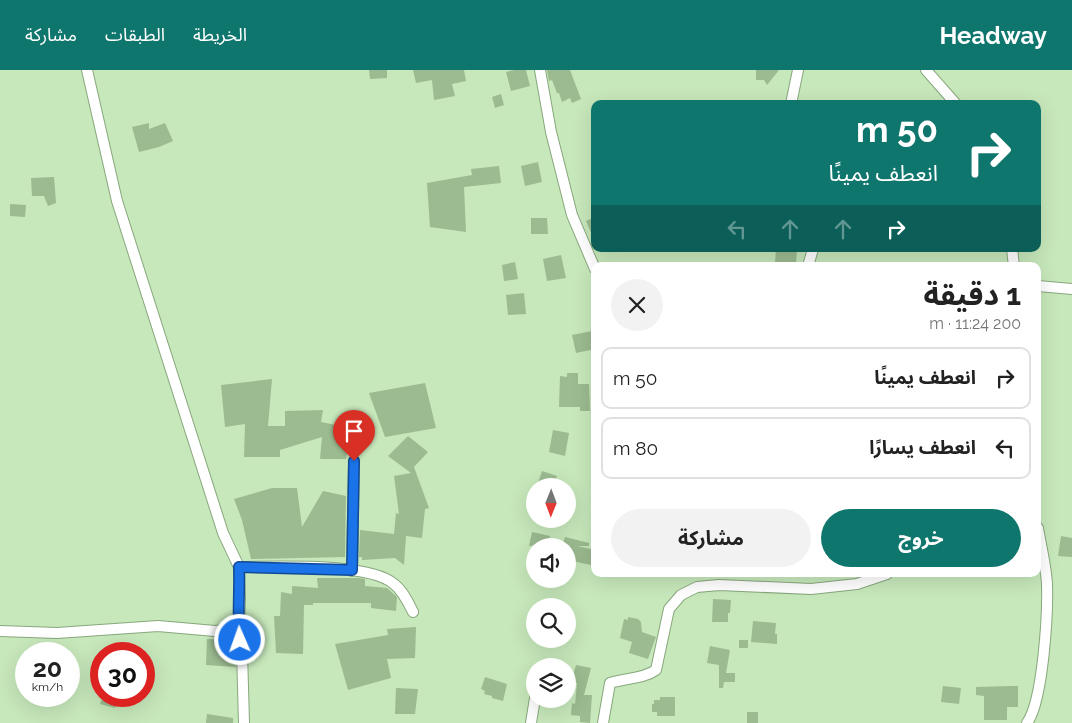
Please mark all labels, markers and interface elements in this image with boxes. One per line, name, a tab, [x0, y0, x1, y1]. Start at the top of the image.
text: Headway	[939, 21, 1047, 50]
text: مشاركة	[25, 24, 77, 45]
text: الطبقات	[105, 24, 165, 45]
text: الخريطة	[193, 24, 247, 45]
text: 50 m	[856, 109, 938, 150]
icon: right	[956, 120, 1021, 185]
text: انعطف يمينًا	[829, 160, 938, 186]
icon: left	[723, 215, 751, 243]
icon: ahead	[776, 215, 804, 243]
icon: ahead	[829, 215, 857, 243]
icon: right	[882, 215, 910, 243]
text: 1 دقيقة	[923, 277, 1021, 312]
button: close	[611, 279, 663, 331]
text: 200 m · 11:24	[929, 314, 1021, 333]
icon: right	[991, 364, 1019, 392]
text: انعطف يمينًا	[874, 366, 976, 388]
text: 50 m	[613, 367, 657, 389]
pin	[333, 410, 375, 461]
icon: arrive	[340, 417, 368, 445]
icon: left	[991, 434, 1019, 462]
text: انعطف يسارًا	[869, 436, 976, 458]
text: 80 m	[613, 437, 658, 459]
north arrow	[526, 478, 576, 528]
map controls	[526, 478, 576, 708]
button: مشاركة	[611, 509, 811, 567]
button: خروج	[821, 509, 1021, 567]
button: sound	[526, 538, 576, 588]
button: search	[526, 598, 576, 648]
position arrow	[213, 613, 265, 665]
speed limit sign: 30	[90, 642, 155, 707]
text: 20	[33, 653, 62, 683]
button: layers	[526, 658, 576, 708]
text: km/h	[32, 680, 63, 694]

